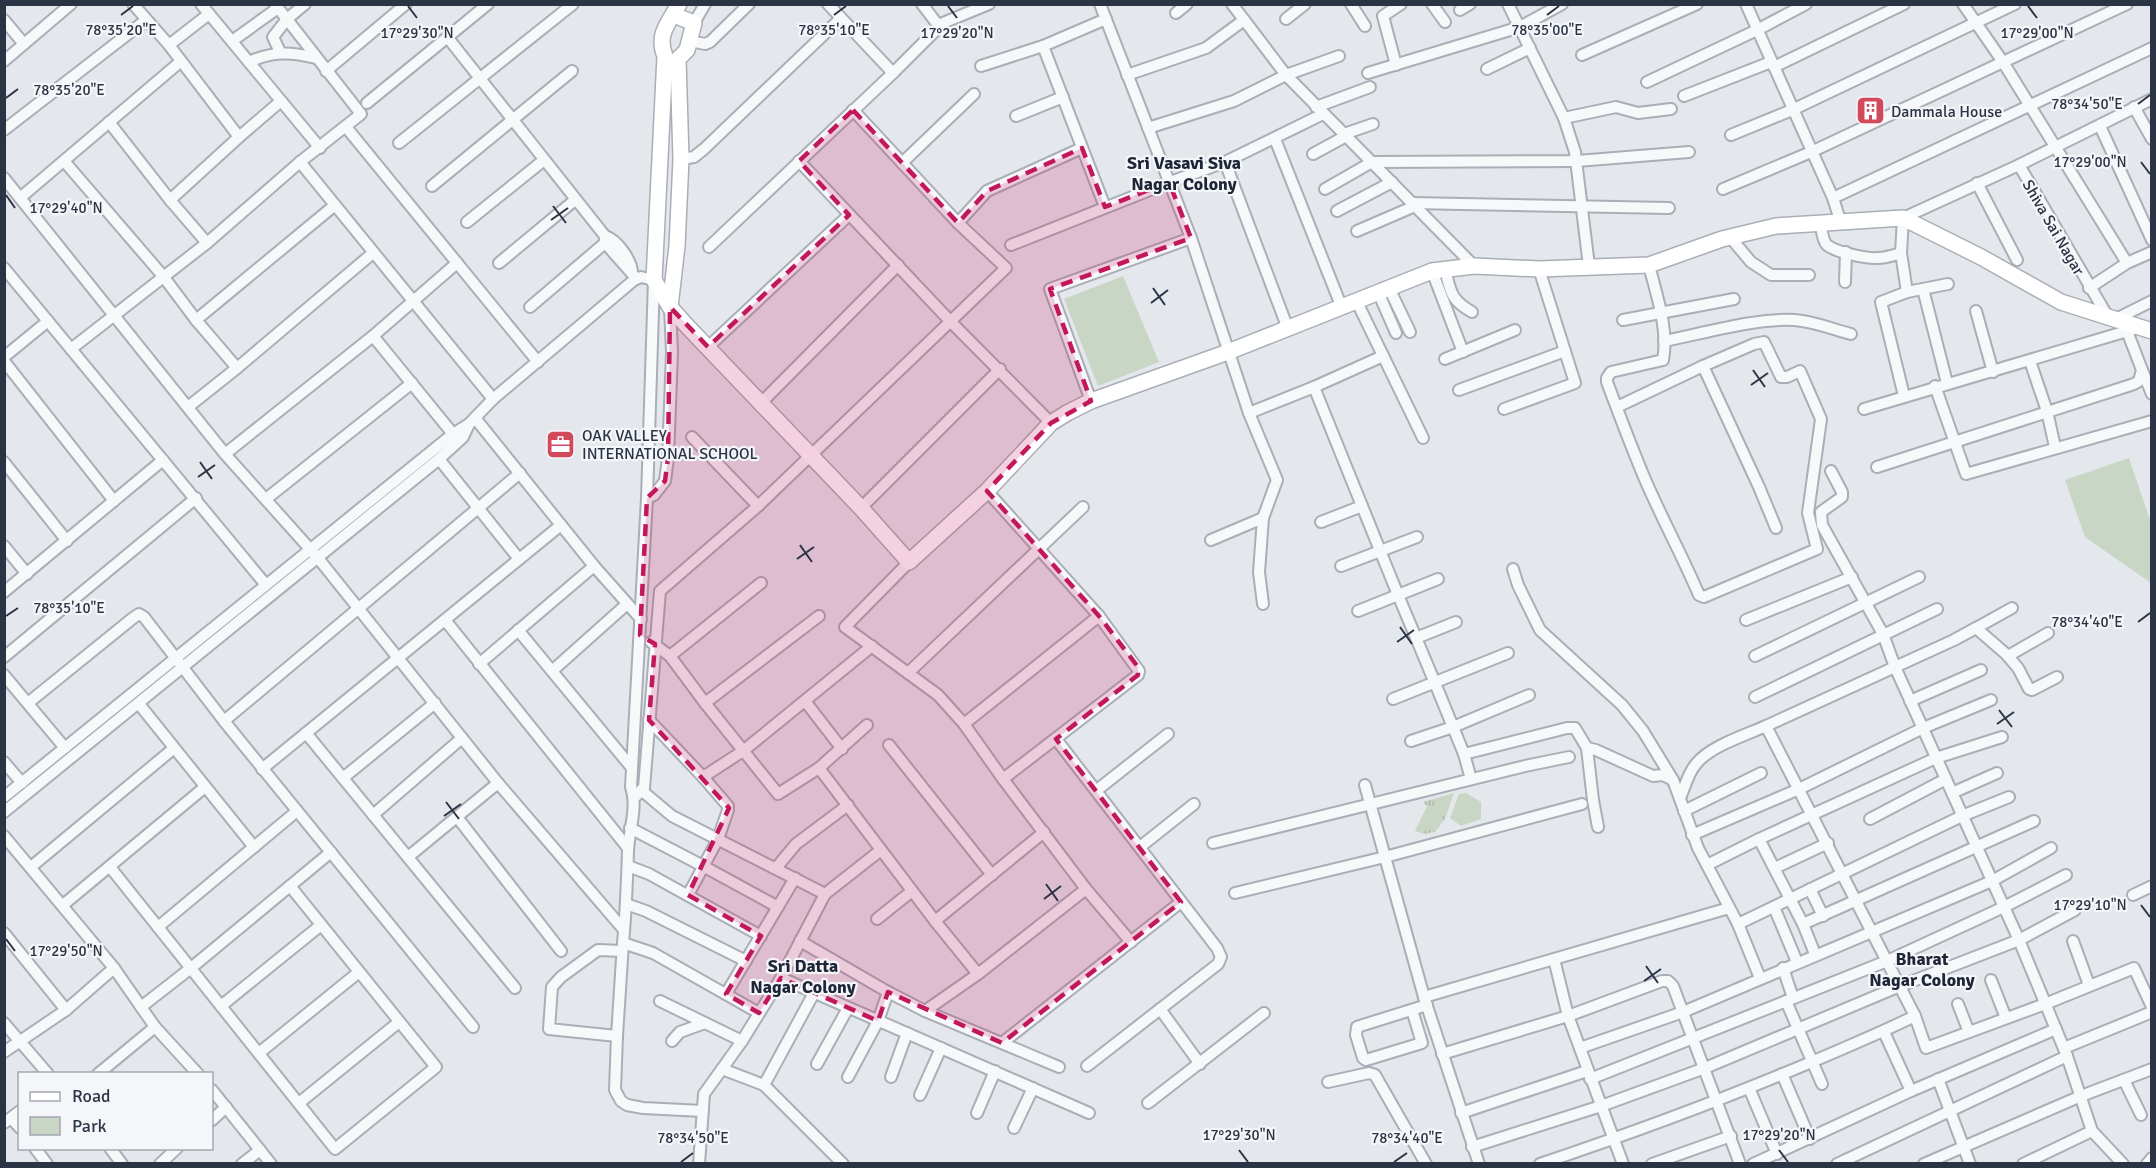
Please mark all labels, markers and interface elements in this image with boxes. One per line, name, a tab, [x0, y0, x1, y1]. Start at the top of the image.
text: 78°35'20"E	[85, 21, 157, 39]
text: 78°35'10"E	[798, 21, 870, 39]
text: 78°35'00"E	[1511, 21, 1583, 39]
text: 17°29'30"N	[380, 24, 454, 42]
text: 17°29'20"N	[920, 24, 994, 42]
text: 17°29'00"N	[2000, 24, 2074, 42]
text: 78°35'20"E	[33, 81, 105, 99]
building icon: Dammala House	[1854, 95, 1886, 127]
text: 78°34'50"E	[2051, 95, 2123, 113]
place label: Dammala House	[1891, 102, 2002, 122]
district label: Sri Vasavi Siva Nagar Colony	[1127, 152, 1241, 195]
text: 17°29'00"N	[2053, 153, 2127, 171]
street label: Shiva Sai Nagar	[2018, 176, 2089, 279]
text: 17°29'40"N	[29, 199, 103, 217]
place label: OAK VALLEY INTERNATIONAL SCHOOL	[582, 426, 758, 464]
office icon: OAK VALLEY INTERNATIONAL SCHOOL	[545, 428, 577, 460]
text: 78°35'10"E	[33, 599, 105, 617]
text: 78°34'40"E	[2051, 613, 2123, 631]
text: 17°29'10"N	[2053, 896, 2127, 914]
text: 17°29'50"N	[29, 942, 103, 960]
district label: Bharat Nagar Colony	[1869, 948, 1975, 991]
district label: Sri Datta Nagar Colony	[750, 955, 856, 998]
legend	[18, 1072, 213, 1150]
text: Road	[72, 1085, 111, 1107]
text: Park	[72, 1115, 107, 1137]
text: 17°29'30"N	[1202, 1126, 1276, 1144]
text: 17°29'20"N	[1742, 1126, 1816, 1144]
text: 78°34'50"E	[657, 1129, 729, 1147]
text: 78°34'40"E	[1371, 1129, 1443, 1147]

